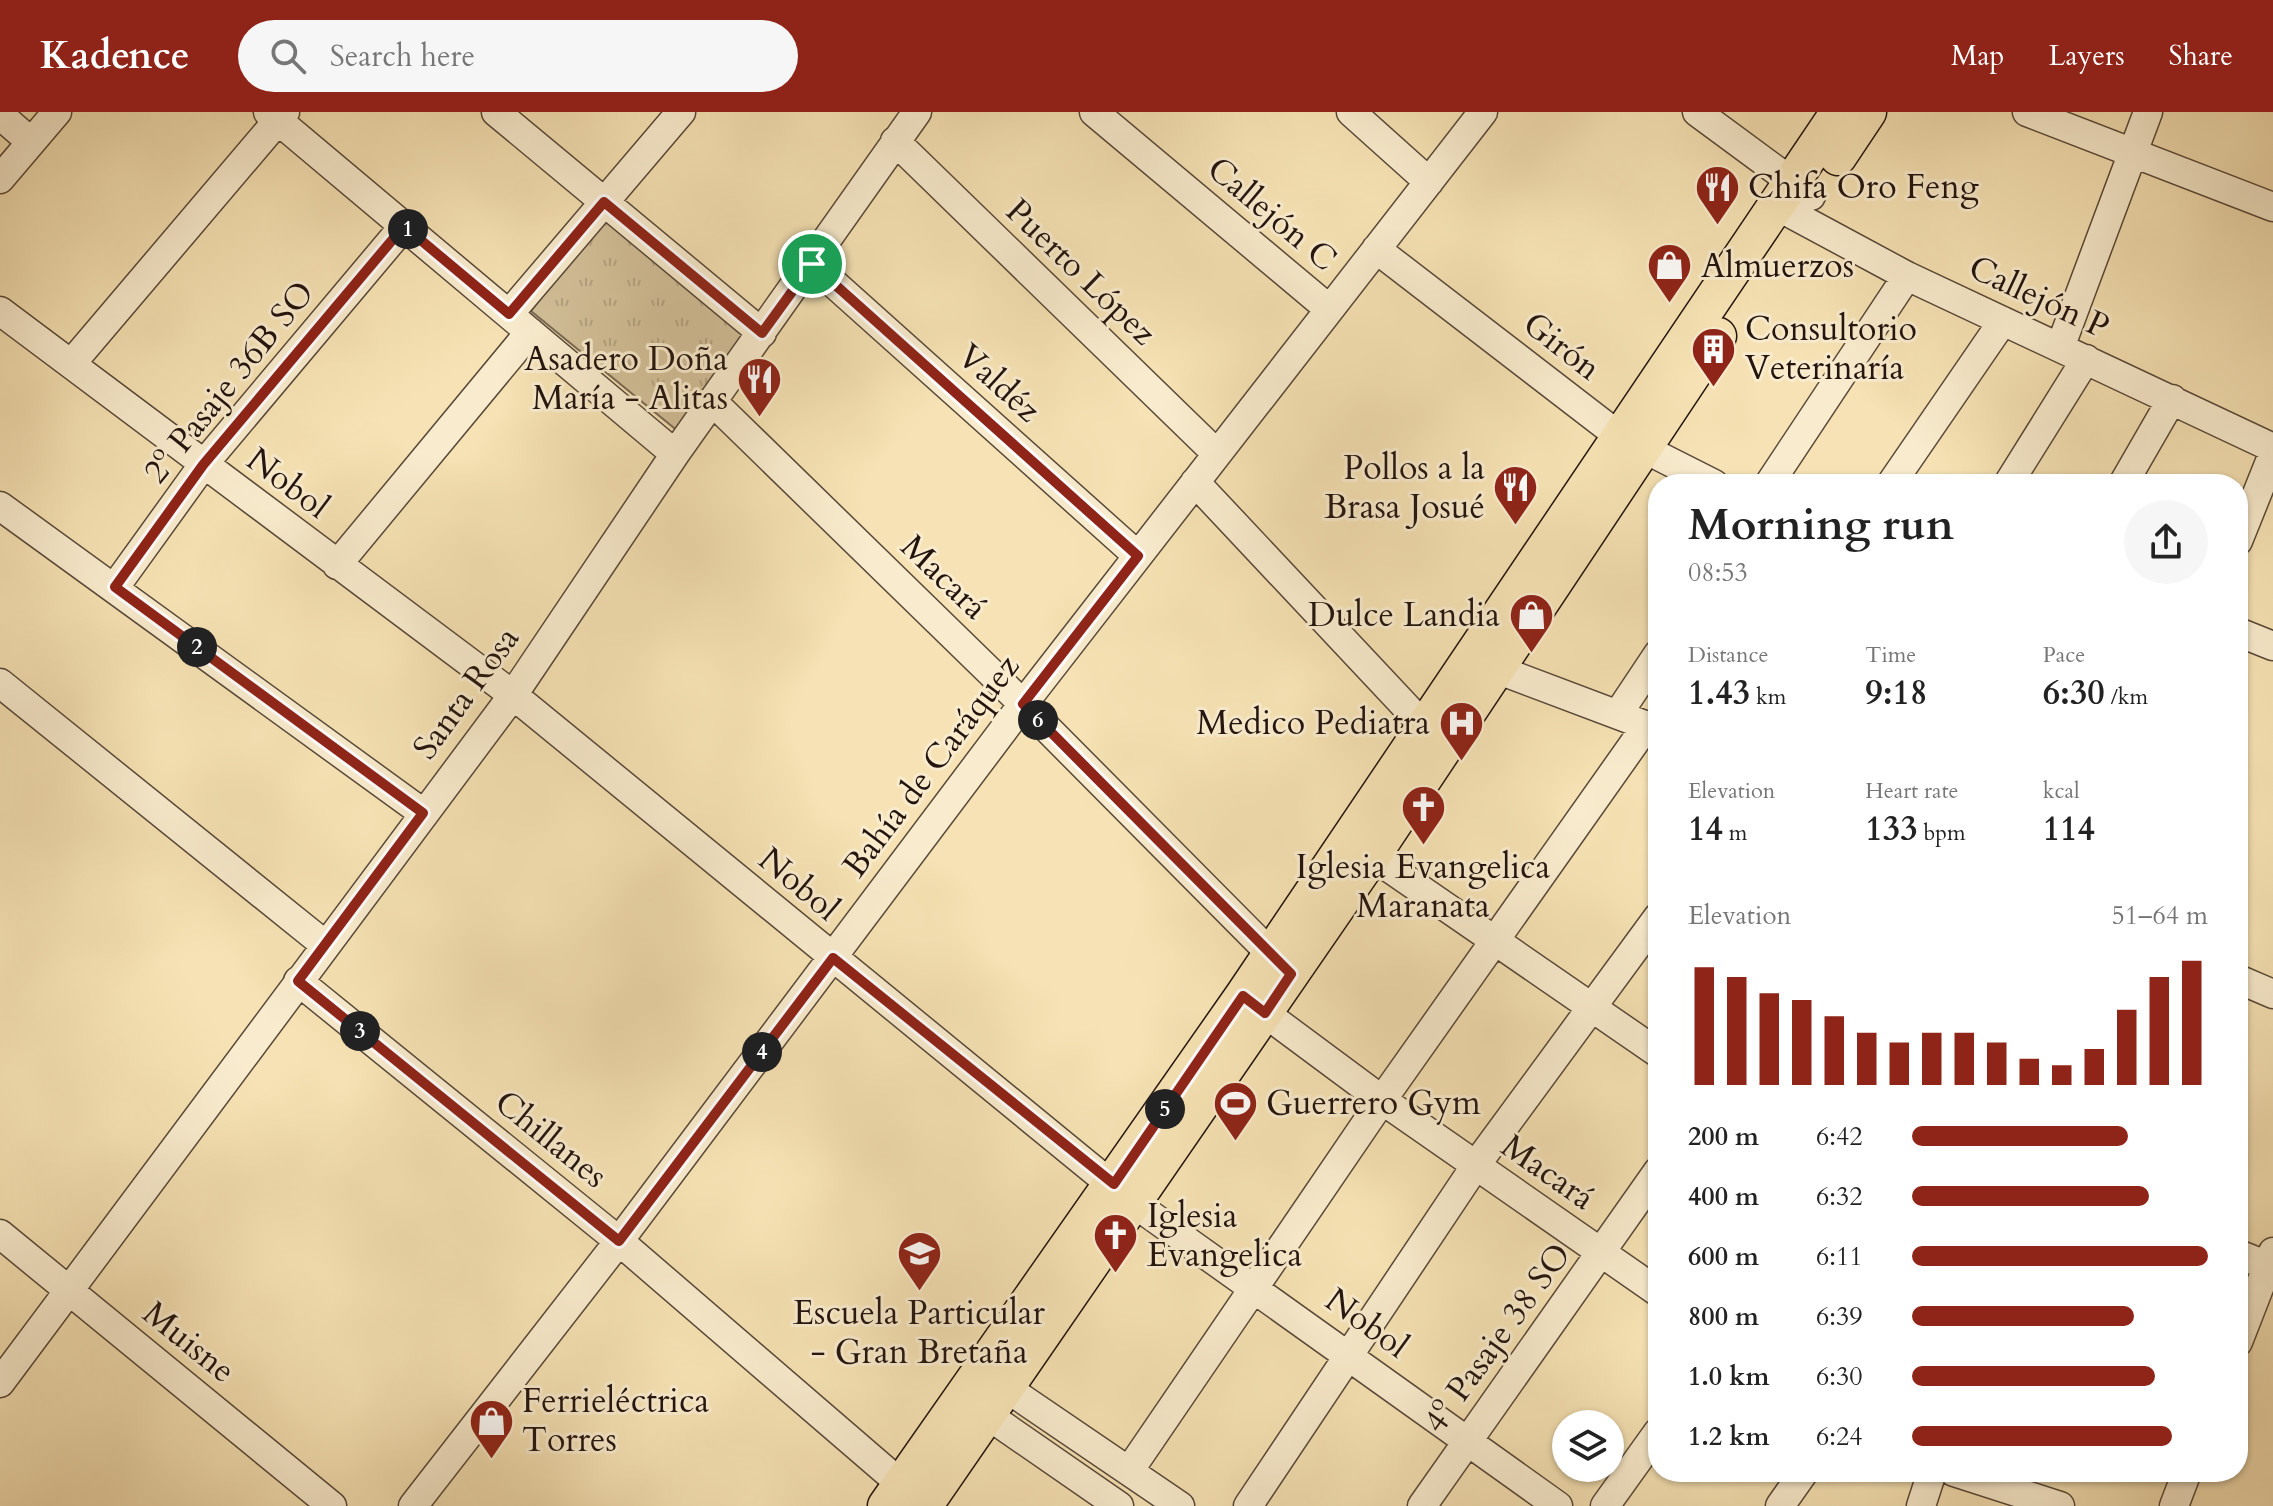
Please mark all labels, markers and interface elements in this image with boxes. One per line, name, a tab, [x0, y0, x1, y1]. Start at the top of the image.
search box	[238, 20, 798, 92]
text: Kadence	[40, 30, 190, 82]
icon: search	[266, 34, 310, 78]
text: Search here	[330, 36, 475, 77]
text: Map	[1951, 37, 2004, 75]
text: Layers	[2048, 37, 2125, 75]
text: Share	[2169, 37, 2233, 75]
street label: Callejón C	[1198, 146, 1346, 282]
restaurant icon: Chifa Oro Feng	[1693, 163, 1741, 226]
place label: Chifa Oro Feng	[1748, 164, 1979, 210]
street label: Puerto López	[996, 189, 1166, 355]
pin: 1	[388, 209, 428, 249]
text: 1	[402, 214, 414, 244]
pin	[778, 230, 846, 298]
icon: arrive	[790, 242, 834, 286]
shop icon: Almuerzos	[1646, 242, 1694, 305]
place label: Almuerzos	[1701, 243, 1854, 289]
street label: Callejón P	[1961, 244, 2117, 350]
street label: 2º Pasaje 36B SO	[133, 271, 325, 493]
street label: Girón	[1514, 301, 1610, 391]
place label: Consultorio Veterinaría	[1745, 306, 1917, 391]
building icon: Consultorio Veterinaría	[1690, 325, 1738, 388]
street label: Valdéz	[948, 333, 1050, 433]
place label: Asadero Doña María - Alitas	[524, 336, 728, 421]
restaurant icon: Asadero Doña María - Alitas	[735, 355, 783, 418]
street label: Nobol	[237, 437, 339, 529]
place label: Pollos a la Brasa Josué	[1324, 445, 1485, 530]
restaurant icon: Pollos a la Brasa Josué	[1492, 464, 1540, 527]
text: Morning run	[1688, 495, 1954, 555]
button: share	[2124, 500, 2208, 584]
street label: Macará	[891, 524, 998, 630]
text: 08:53	[1688, 555, 1748, 590]
shop icon: Dulce Landia	[1507, 591, 1555, 654]
place label: Dulce Landia	[1308, 592, 1500, 638]
street label: Santa Rosa	[402, 617, 530, 769]
pin: 2	[177, 627, 217, 667]
text: 2	[191, 632, 203, 662]
text: Distance	[1688, 640, 1768, 670]
text: Time	[1865, 640, 1916, 670]
text: Pace	[2043, 640, 2085, 670]
street label: Bahía de Caráquez	[832, 645, 1030, 887]
text: 1.43	[1688, 670, 1750, 716]
text: 9:18	[1865, 670, 1927, 716]
text: 6:30	[2043, 670, 2105, 716]
text: km	[1750, 682, 1786, 712]
text: /km	[2105, 682, 2148, 712]
hospital icon: Medico Pediatra	[1437, 699, 1485, 762]
pin: 6	[1018, 700, 1058, 740]
place label: Medico Pediatra	[1196, 700, 1430, 746]
text: 6	[1032, 705, 1044, 735]
text: Elevation	[1688, 776, 1775, 806]
text: Heart rate	[1865, 776, 1959, 806]
text: kcal	[2043, 776, 2080, 806]
church icon: Iglesia Evangelica Maranata	[1399, 783, 1447, 846]
text: 14	[1688, 806, 1723, 852]
text: 133	[1865, 806, 1918, 852]
text: 114	[2043, 806, 2095, 852]
text: m	[1723, 818, 1747, 848]
text: bpm	[1918, 818, 1966, 848]
street label: Nobol	[749, 837, 850, 932]
place label: Iglesia Evangelica Maranata	[1296, 844, 1551, 929]
text: Elevation	[1688, 898, 1791, 933]
text: 51–64 m	[2111, 898, 2208, 933]
pin: 3	[340, 1011, 380, 1051]
text: 3	[354, 1016, 366, 1046]
pin: 4	[742, 1032, 782, 1072]
text: 4	[756, 1037, 768, 1067]
street label: Chillanes	[485, 1079, 617, 1199]
sports icon: Guerrero Gym	[1211, 1079, 1259, 1142]
place label: Guerrero Gym	[1266, 1080, 1481, 1126]
pin: 5	[1145, 1089, 1185, 1129]
text: 5	[1159, 1094, 1171, 1124]
text: 200 m	[1688, 1119, 1759, 1154]
text: 6:42	[1816, 1119, 1863, 1154]
street label: Macará	[1492, 1123, 1604, 1221]
text: 400 m	[1688, 1179, 1759, 1214]
text: 6:32	[1816, 1179, 1863, 1214]
place label: Iglesia Evangelica	[1147, 1193, 1302, 1278]
church icon: Iglesia Evangelica	[1092, 1212, 1140, 1275]
school or university icon: Escuela Particular - Gran Bretaña	[895, 1229, 943, 1292]
street label: 4º Pasaje 38 SO	[1412, 1234, 1582, 1442]
text: 600 m	[1688, 1239, 1759, 1274]
text: 6:11	[1816, 1239, 1863, 1274]
street label: Nobol	[1316, 1277, 1418, 1369]
place label: Escuela Particular - Gran Bretaña	[793, 1290, 1046, 1375]
street label: Muisne	[133, 1291, 245, 1393]
text: 800 m	[1688, 1299, 1759, 1334]
text: 6:39	[1816, 1299, 1863, 1334]
text: 1.0 km	[1688, 1359, 1769, 1394]
text: 6:30	[1816, 1359, 1863, 1394]
place label: Ferrieléctrica Torres	[522, 1378, 709, 1463]
shop icon: Ferrieléctrica Torres	[467, 1397, 515, 1460]
map controls	[1552, 1410, 1624, 1482]
button: layers	[1552, 1410, 1624, 1482]
text: 1.2 km	[1688, 1419, 1769, 1454]
text: 6:24	[1816, 1419, 1863, 1454]

